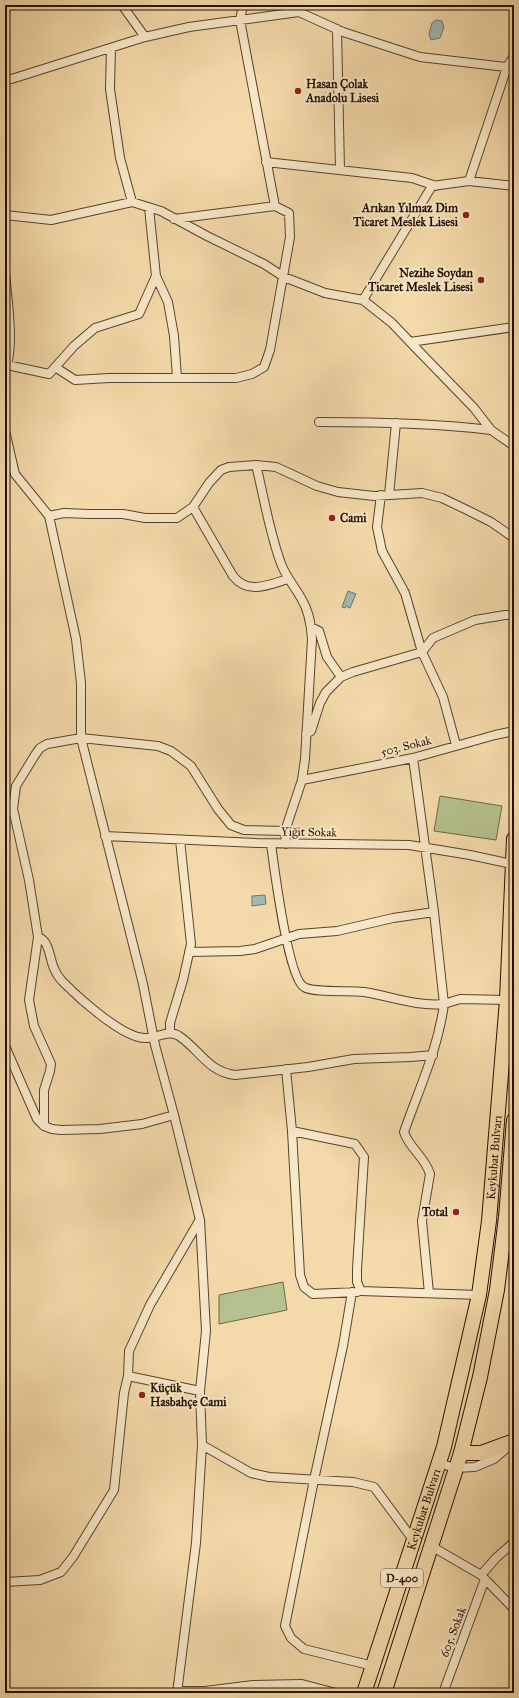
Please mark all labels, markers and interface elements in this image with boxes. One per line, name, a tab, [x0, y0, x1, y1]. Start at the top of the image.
place label: Hasan Çolak Anadolu Lisesi	[305, 77, 380, 105]
marker: Hasan Çolak Anadolu Lisesi	[293, 86, 303, 96]
place label: Arıkan Yılmaz Dim Ticaret Meslek Lisesi	[352, 201, 459, 229]
marker: Arıkan Yılmaz Dim Ticaret Meslek Lisesi	[461, 210, 471, 220]
place label: Nezihe Soydan Ticaret Meslek Lisesi	[367, 266, 474, 294]
marker: Nezihe Soydan Ticaret Meslek Lisesi	[476, 275, 486, 285]
place label: Cami	[340, 511, 367, 525]
marker: Cami	[327, 513, 337, 523]
street label: 503. Sokak	[379, 733, 433, 759]
street label: Yiğit Sokak	[281, 825, 337, 840]
street label: Keykubat Bulvarı	[484, 1114, 505, 1200]
place label: Total	[421, 1205, 449, 1219]
marker: Total	[451, 1207, 461, 1217]
place label: Küçük Hasbahçe Cami	[150, 1381, 227, 1410]
marker: Küçük Hasbahçe Cami	[137, 1390, 147, 1400]
street label: Keykubat Bulvarı	[404, 1466, 444, 1552]
road number: D-400	[381, 1569, 423, 1587]
street label: 605. Sokak	[437, 1605, 469, 1659]

